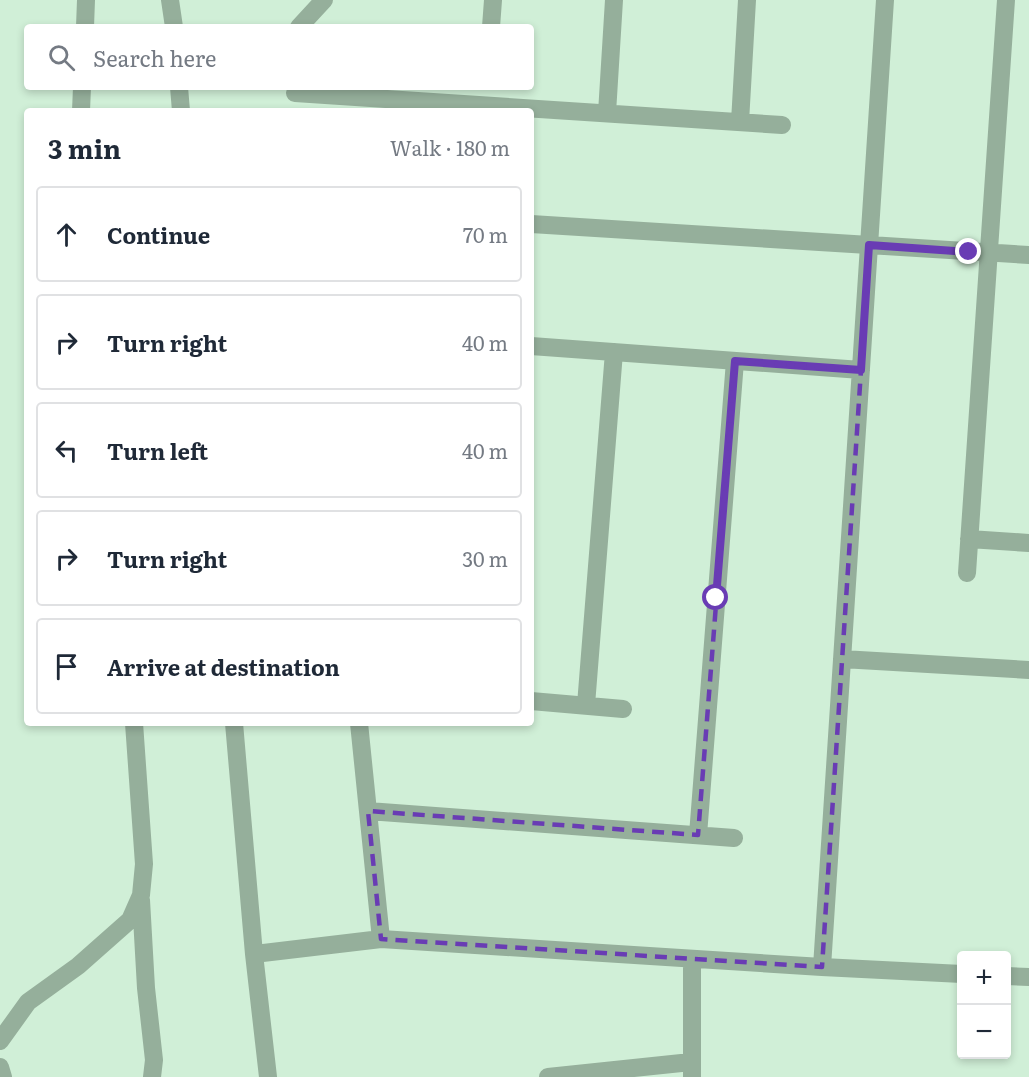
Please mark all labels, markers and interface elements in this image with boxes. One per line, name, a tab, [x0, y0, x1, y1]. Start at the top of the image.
search box	[24, 24, 534, 90]
icon: search	[45, 41, 78, 74]
text: Search here	[93, 41, 216, 74]
text: 3 min	[48, 128, 121, 167]
text: Walk · 180 m	[390, 132, 510, 162]
icon: ahead	[50, 218, 83, 251]
text: Continue	[107, 218, 210, 251]
text: 70 m	[463, 219, 508, 249]
route end	[955, 238, 981, 264]
icon: right	[50, 326, 83, 359]
text: Turn right	[107, 326, 227, 359]
text: 40 m	[462, 327, 508, 357]
icon: left	[50, 434, 83, 467]
text: Turn left	[107, 434, 208, 467]
text: 40 m	[462, 435, 508, 465]
icon: right	[50, 542, 83, 575]
text: Turn right	[107, 542, 227, 575]
text: 30 m	[462, 543, 508, 573]
route start	[702, 584, 728, 610]
icon: arrive	[50, 650, 83, 683]
text: Arrive at destination	[107, 650, 340, 683]
map controls	[957, 951, 1011, 1059]
button: +	[957, 951, 1011, 1005]
button: −	[957, 1005, 1011, 1059]

